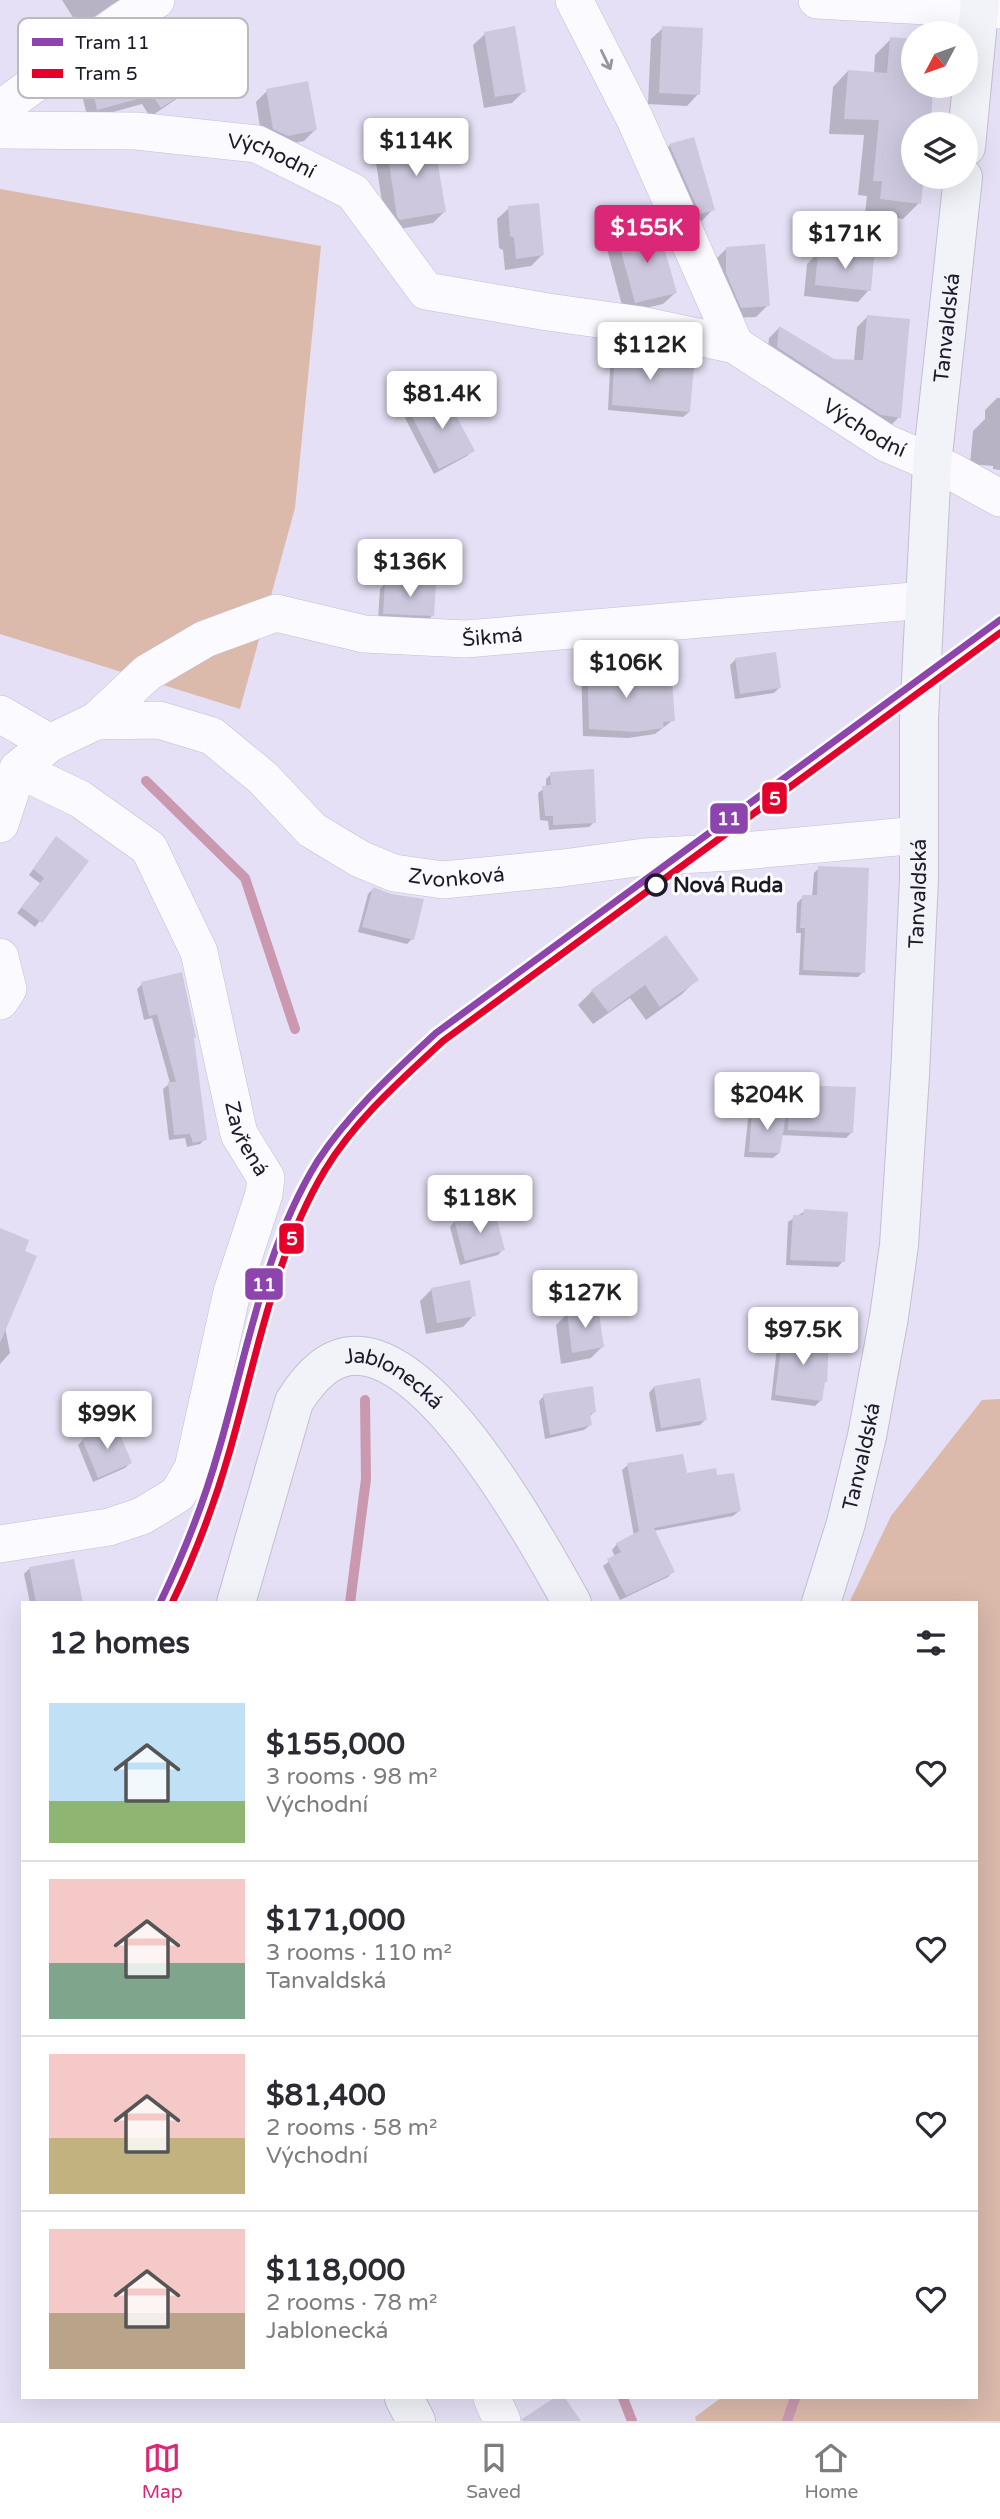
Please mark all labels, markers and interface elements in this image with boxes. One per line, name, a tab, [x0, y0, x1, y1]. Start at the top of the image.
legend	[18, 18, 248, 98]
north arrow	[901, 21, 978, 98]
map controls	[901, 21, 978, 189]
text: Tram 11	[75, 32, 150, 54]
one-way arrow	[599, 49, 613, 70]
text: Tram 5	[75, 63, 138, 85]
button: layers	[901, 112, 978, 189]
pin: $114K	[367, 118, 465, 178]
text: $114K	[380, 127, 452, 155]
street label: Východní	[226, 129, 320, 184]
pin: $155K	[598, 205, 696, 265]
pin: $171K	[796, 212, 894, 271]
text: $155K	[611, 214, 683, 242]
text: $171K	[809, 220, 881, 248]
street label: Tanvaldská	[929, 272, 966, 384]
pin: $112K	[601, 322, 699, 382]
text: $112K	[614, 331, 686, 359]
pin: $81.4K	[385, 372, 499, 431]
text: $81.4K	[403, 380, 481, 408]
street label: Východní	[818, 393, 910, 463]
pin: $136K	[361, 540, 459, 599]
text: $136K	[374, 548, 446, 576]
street label: Šikmá	[461, 622, 524, 652]
pin: $106K	[577, 640, 675, 700]
text: $106K	[590, 649, 662, 677]
line badge: 5	[761, 781, 788, 815]
text: 5	[769, 788, 781, 810]
line badge: 11	[709, 802, 749, 835]
text: 11	[717, 808, 741, 830]
street label: Tanvaldská	[904, 839, 932, 949]
street label: Zvonková	[407, 862, 506, 893]
place label: Nová Ruda	[673, 873, 783, 898]
marker: Nová Ruda	[645, 874, 667, 896]
pin: $204K	[718, 1072, 816, 1132]
text: $204K	[731, 1081, 803, 1109]
street label: Zavřená	[219, 1099, 274, 1181]
pin: $118K	[431, 1176, 529, 1235]
text: $118K	[444, 1184, 516, 1212]
line badge: 5	[278, 1222, 305, 1255]
text: 5	[286, 1228, 298, 1250]
line badge: 11	[244, 1267, 284, 1301]
pin: $127K	[536, 1270, 634, 1330]
text: 11	[252, 1274, 276, 1296]
text: $127K	[549, 1279, 621, 1307]
pin: $97.5K	[746, 1308, 860, 1367]
text: $97.5K	[764, 1316, 842, 1344]
street label: Jablonecká	[342, 1343, 448, 1415]
pin: $99K	[66, 1392, 148, 1451]
text: $99K	[78, 1400, 136, 1428]
street label: Tanvaldská	[837, 1401, 886, 1513]
icon: filters	[912, 1624, 950, 1662]
text: 12 homes	[49, 1625, 190, 1662]
text: $155,000	[266, 1726, 405, 1763]
icon: home	[105, 1731, 189, 1815]
icon: heart	[912, 1754, 950, 1792]
text: 3 rooms · 98 m²	[266, 1763, 437, 1791]
text: Východní	[266, 1791, 368, 1819]
text: $171,000	[266, 1902, 405, 1939]
icon: home	[105, 1907, 189, 1991]
icon: heart	[912, 1930, 950, 1968]
text: 3 rooms · 110 m²	[266, 1939, 452, 1967]
text: Tanvaldská	[266, 1967, 386, 1995]
text: $81,400	[266, 2077, 386, 2114]
icon: home	[105, 2082, 189, 2166]
icon: heart	[912, 2105, 950, 2143]
text: 2 rooms · 58 m²	[266, 2114, 437, 2142]
text: Východní	[266, 2142, 368, 2170]
text: $118,000	[266, 2252, 405, 2289]
icon: home	[105, 2257, 189, 2341]
icon: heart	[912, 2280, 950, 2318]
text: 2 rooms · 78 m²	[266, 2289, 437, 2317]
text: Jablonecká	[266, 2317, 388, 2345]
tab: Map	[142, 2439, 183, 2503]
tab: Saved	[466, 2439, 521, 2503]
tab: Home	[804, 2439, 858, 2503]

